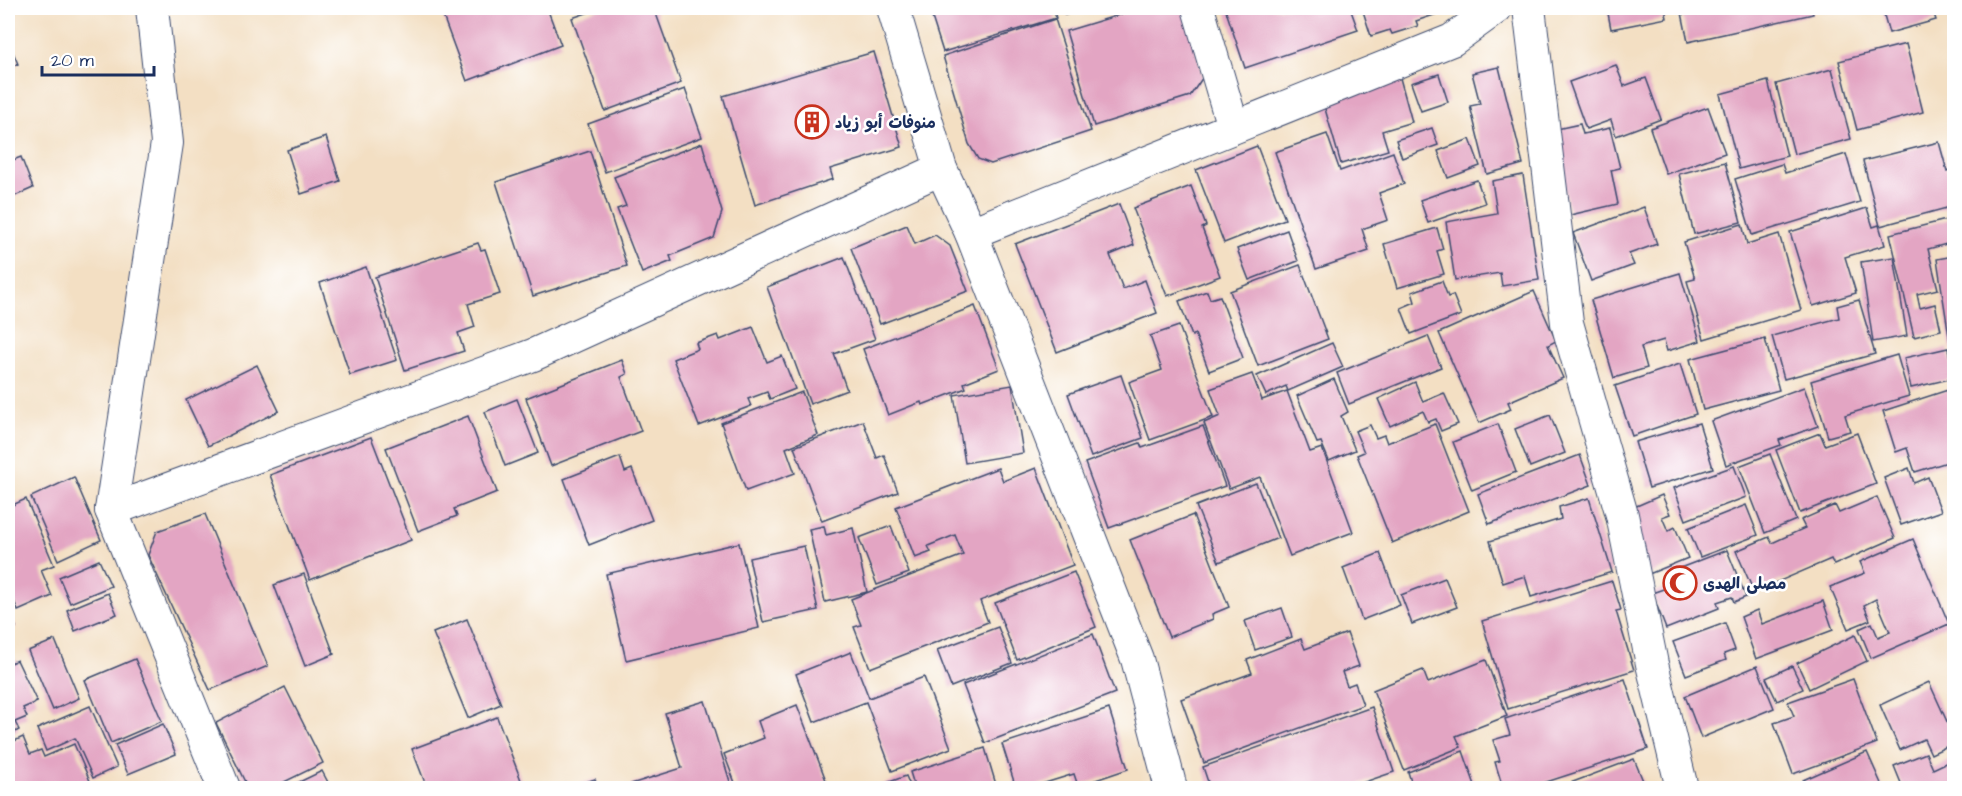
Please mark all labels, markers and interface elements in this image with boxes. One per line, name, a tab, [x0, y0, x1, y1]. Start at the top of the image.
scale bar	[42, 39, 154, 77]
text: 20 m	[51, 48, 94, 73]
building icon: منوفات أبو زياد	[794, 104, 830, 140]
place label: منوفات أبو زياد	[835, 112, 936, 134]
mosque icon: مصلى الهدى	[1662, 565, 1698, 601]
place label: مصلى الهدى	[1703, 573, 1786, 595]

